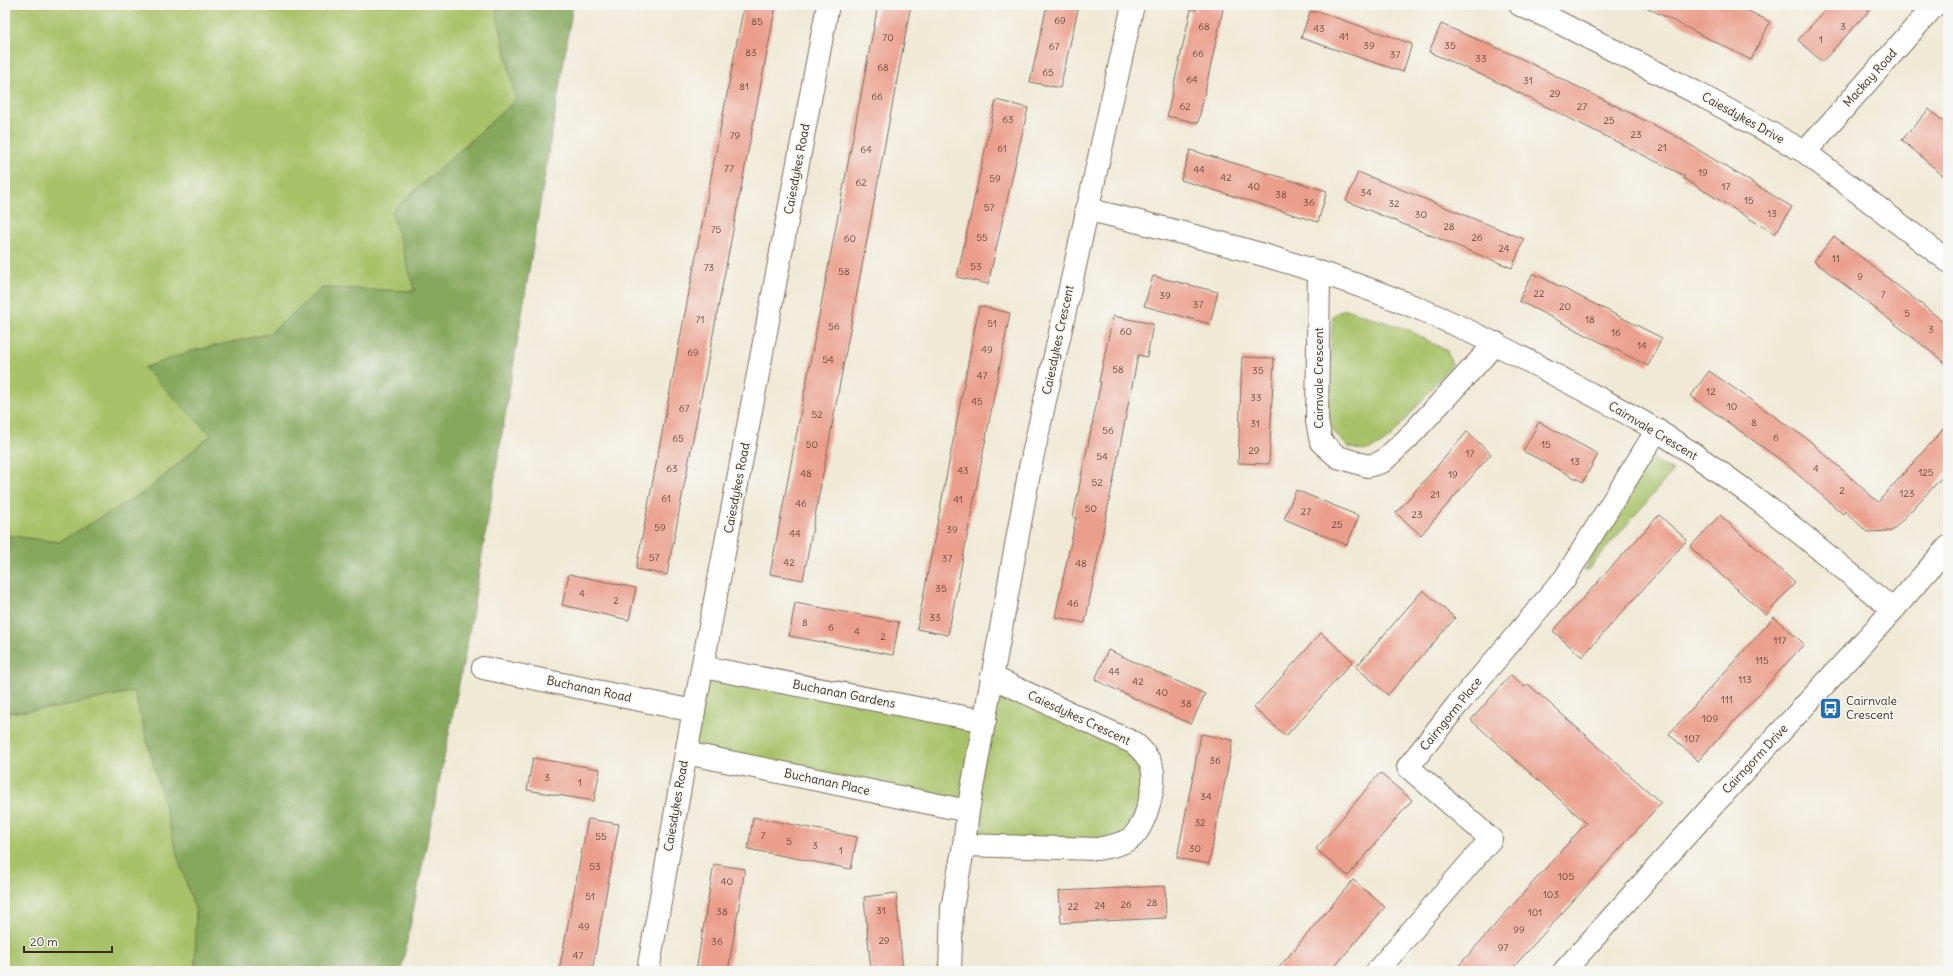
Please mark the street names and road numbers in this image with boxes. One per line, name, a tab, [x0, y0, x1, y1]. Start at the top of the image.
street label: Mackay Road	[1840, 45, 1900, 110]
street label: Caiesdykes Drive	[1699, 89, 1787, 147]
street label: Caiesdykes Road	[780, 122, 813, 216]
street label: Caiesdykes Crescent	[1039, 284, 1076, 396]
street label: Cairnvale Crescent	[1311, 327, 1326, 429]
street label: Cairnvale Crescent	[1606, 398, 1701, 463]
street label: Caiesdykes Road	[720, 441, 753, 535]
street label: Buchanan Road	[545, 672, 633, 705]
street label: Cairngorm Place	[1416, 674, 1485, 753]
street label: Buchanan Gardens	[791, 676, 897, 711]
street label: Caiesdykes Crescent	[1026, 687, 1133, 748]
street label: Cairngorm Drive	[1719, 721, 1791, 796]
street label: Caiesdykes Road	[660, 759, 691, 853]
street label: Buchanan Place	[783, 765, 871, 798]

